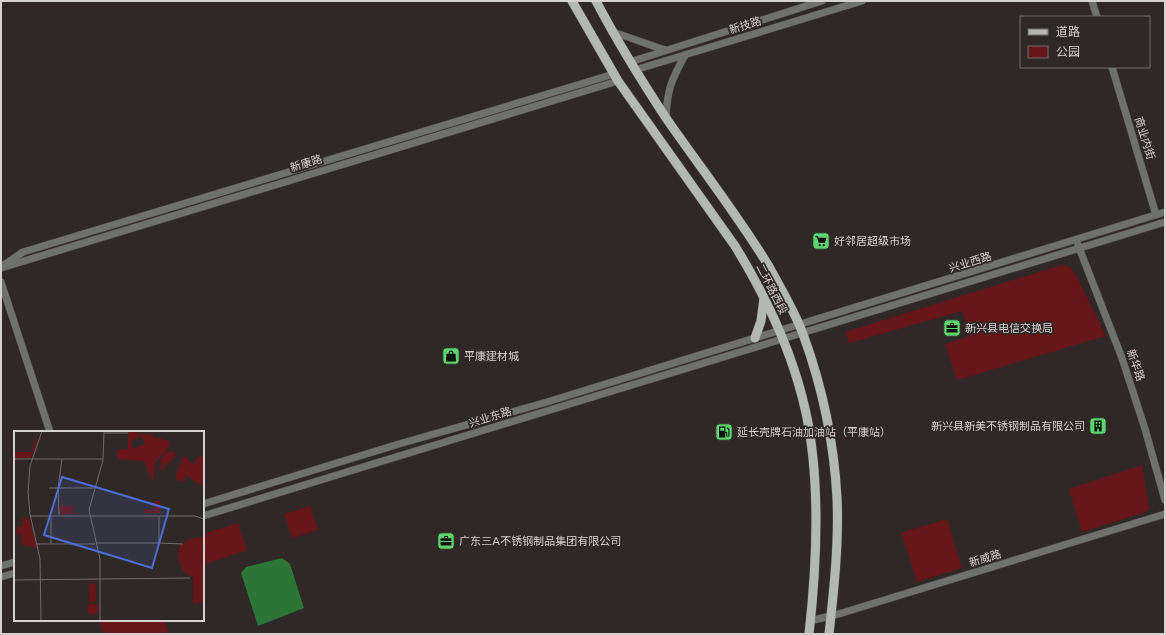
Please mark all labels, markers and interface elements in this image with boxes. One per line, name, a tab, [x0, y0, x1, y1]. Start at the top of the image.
street label: 新技路	[727, 14, 763, 37]
legend	[1020, 16, 1150, 68]
text: 道路	[1056, 25, 1080, 39]
text: 公园	[1056, 45, 1080, 59]
street label: 商业内街	[1132, 115, 1157, 161]
street label: 新康路	[288, 152, 324, 175]
supermarket icon: 好邻居超级市场	[811, 231, 831, 251]
place label: 好邻居超级市场	[834, 235, 911, 248]
street label: 兴业西路	[947, 250, 993, 275]
street label: 二环路西段	[753, 262, 790, 317]
office icon: 新兴县电信交换局	[942, 318, 962, 338]
place label: 新兴县电信交换局	[965, 322, 1053, 335]
shop icon: 平康建材城	[441, 346, 461, 366]
street label: 新华路	[1124, 347, 1147, 383]
place label: 平康建材城	[464, 350, 519, 363]
street label: 兴业东路	[467, 405, 513, 430]
building icon: 新兴县新美不锈钢制品有限公司	[1088, 416, 1108, 436]
place label: 新兴县新美不锈钢制品有限公司	[931, 420, 1085, 433]
fuel station icon: 延长壳牌石油加油站（平康站）	[714, 422, 734, 442]
place label: 延长壳牌石油加油站（平康站）	[737, 426, 891, 439]
inset map	[14, 431, 204, 621]
office icon: 广东三A不锈钢制品集团有限公司	[436, 531, 456, 551]
place label: 广东三A不锈钢制品集团有限公司	[459, 535, 621, 548]
street label: 新威路	[967, 547, 1003, 570]

